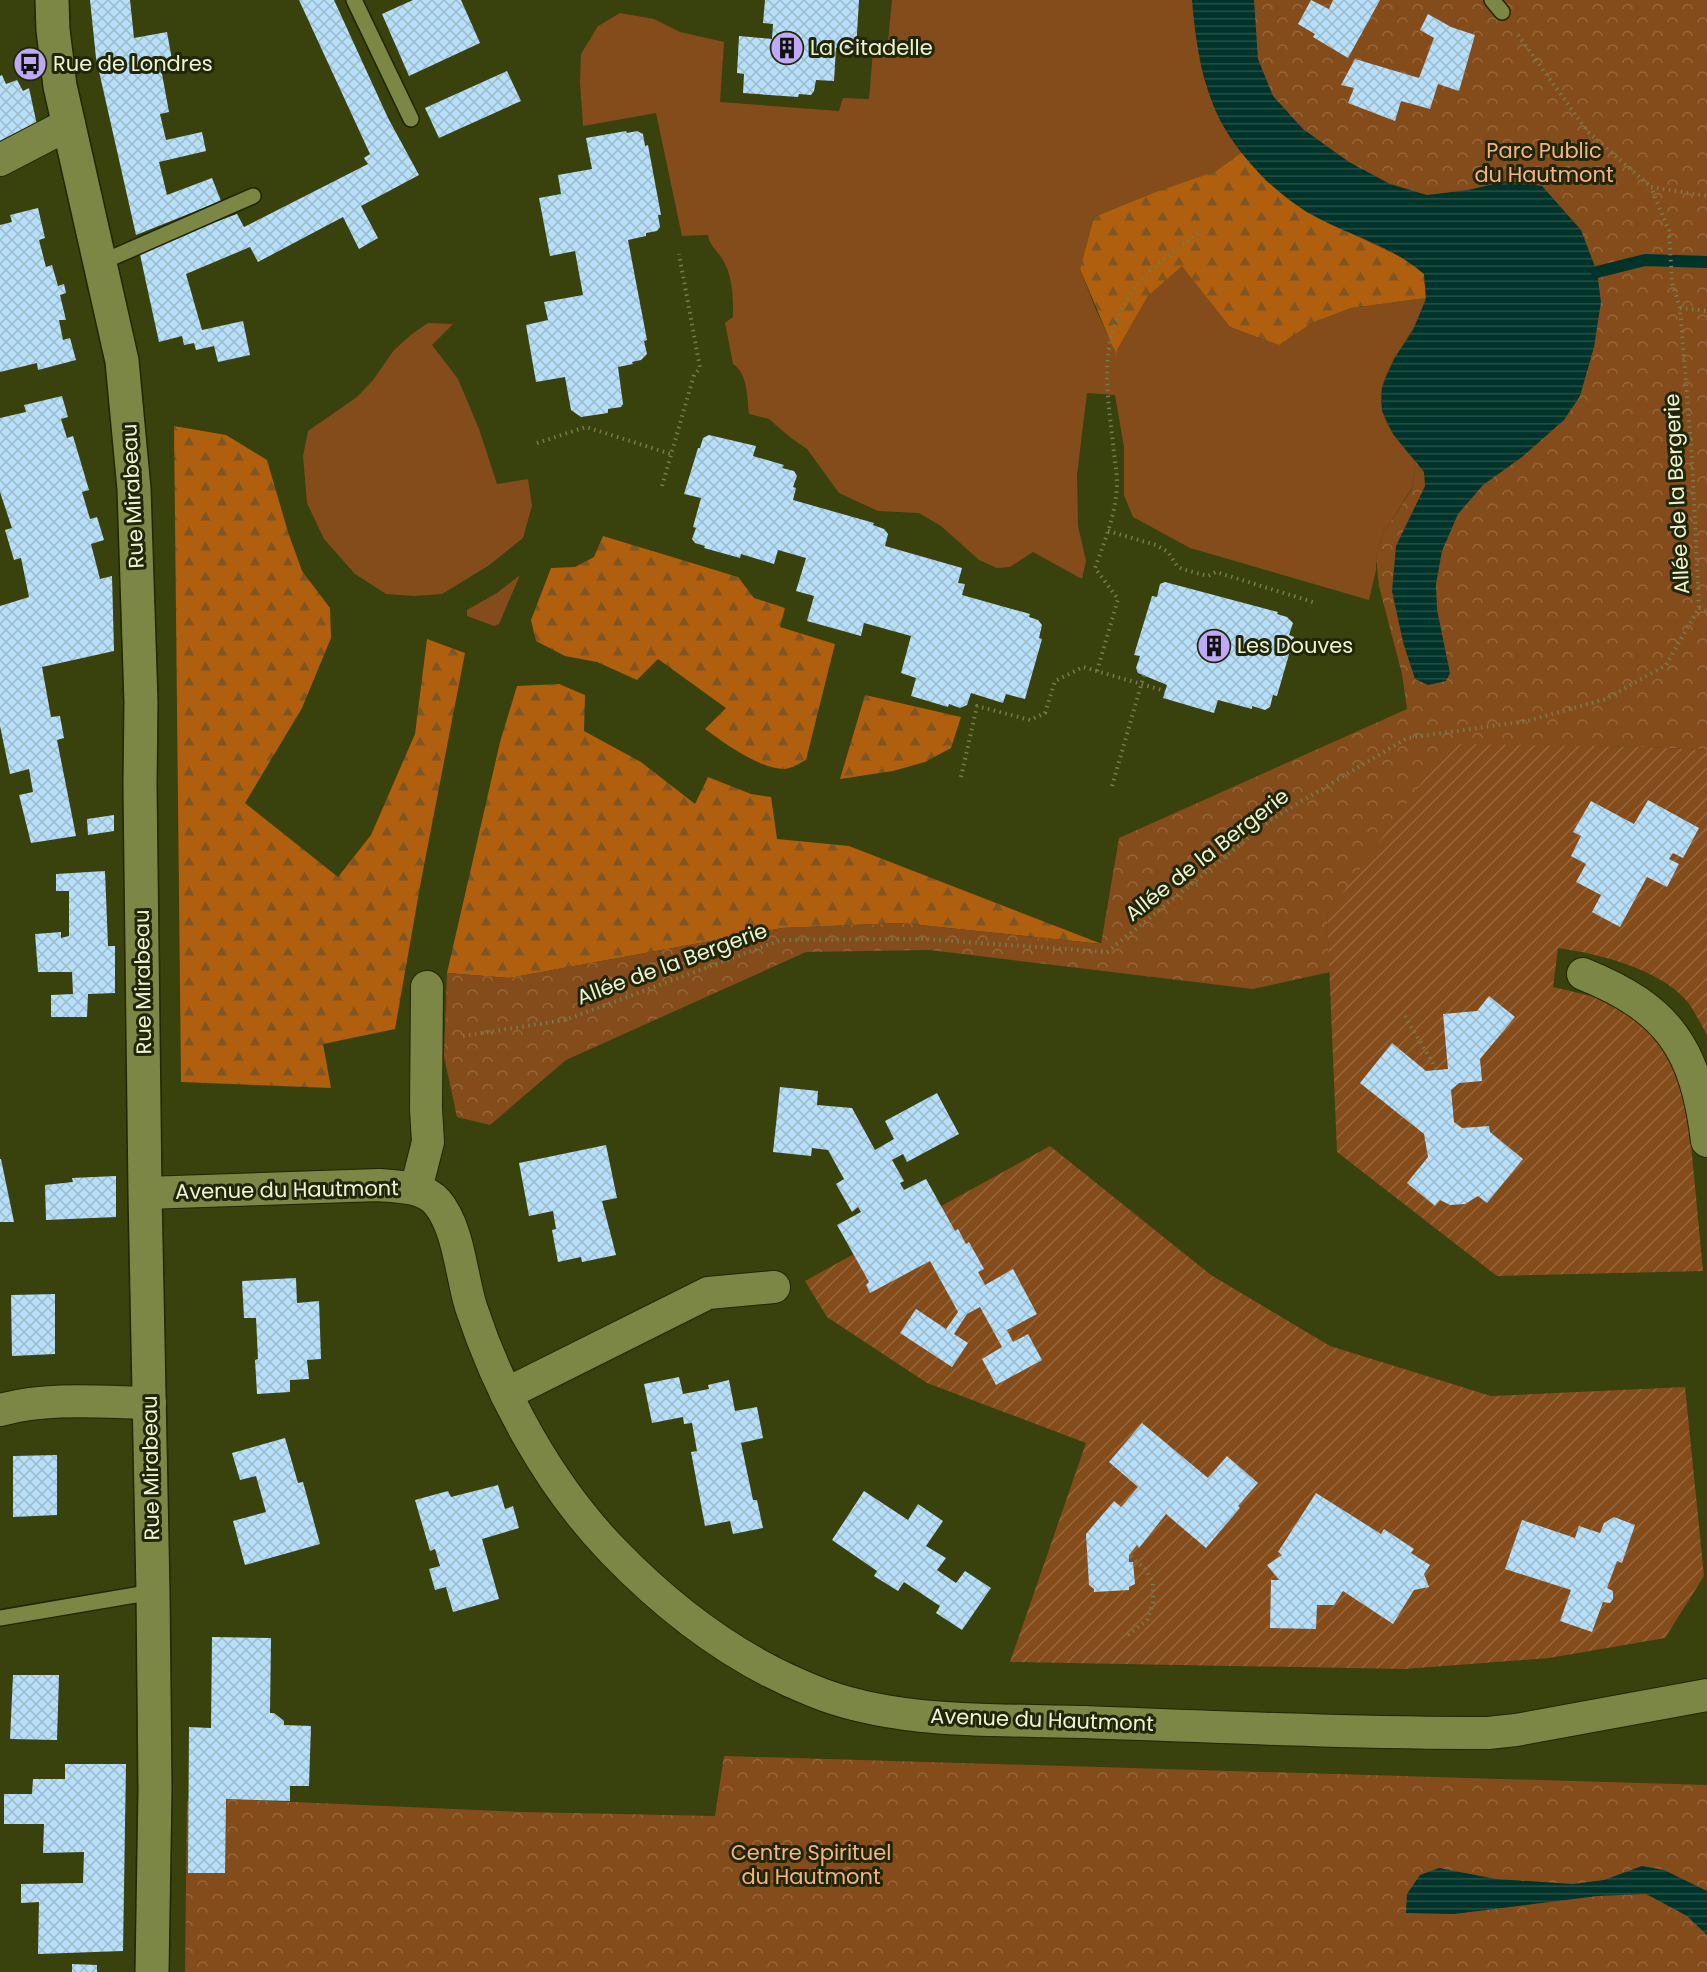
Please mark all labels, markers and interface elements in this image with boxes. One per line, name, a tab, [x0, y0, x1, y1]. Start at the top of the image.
building icon: La Citadelle	[769, 30, 805, 66]
place label: La Citadelle	[810, 33, 933, 62]
bus stop icon: Rue de Londres	[12, 46, 48, 82]
place label: Rue de Londres	[53, 49, 213, 78]
park label: Parc Public du Hautmont	[1474, 136, 1614, 189]
street label: Allée de la Bergerie	[1657, 393, 1696, 595]
street label: Rue Mirabeau	[114, 423, 151, 569]
building icon: Les Douves	[1196, 628, 1232, 664]
place label: Les Douves	[1237, 631, 1353, 660]
street label: Allée de la Bergerie	[1119, 781, 1295, 928]
street label: Rue Mirabeau	[127, 909, 158, 1055]
street label: Allée de la Bergerie	[572, 916, 771, 1012]
street label: Avenue du Hautmont	[175, 1173, 399, 1206]
street label: Rue Mirabeau	[135, 1395, 166, 1541]
street label: Avenue du Hautmont	[930, 1701, 1154, 1738]
park label: Centre Spirituel du Hautmont	[731, 1838, 891, 1891]

